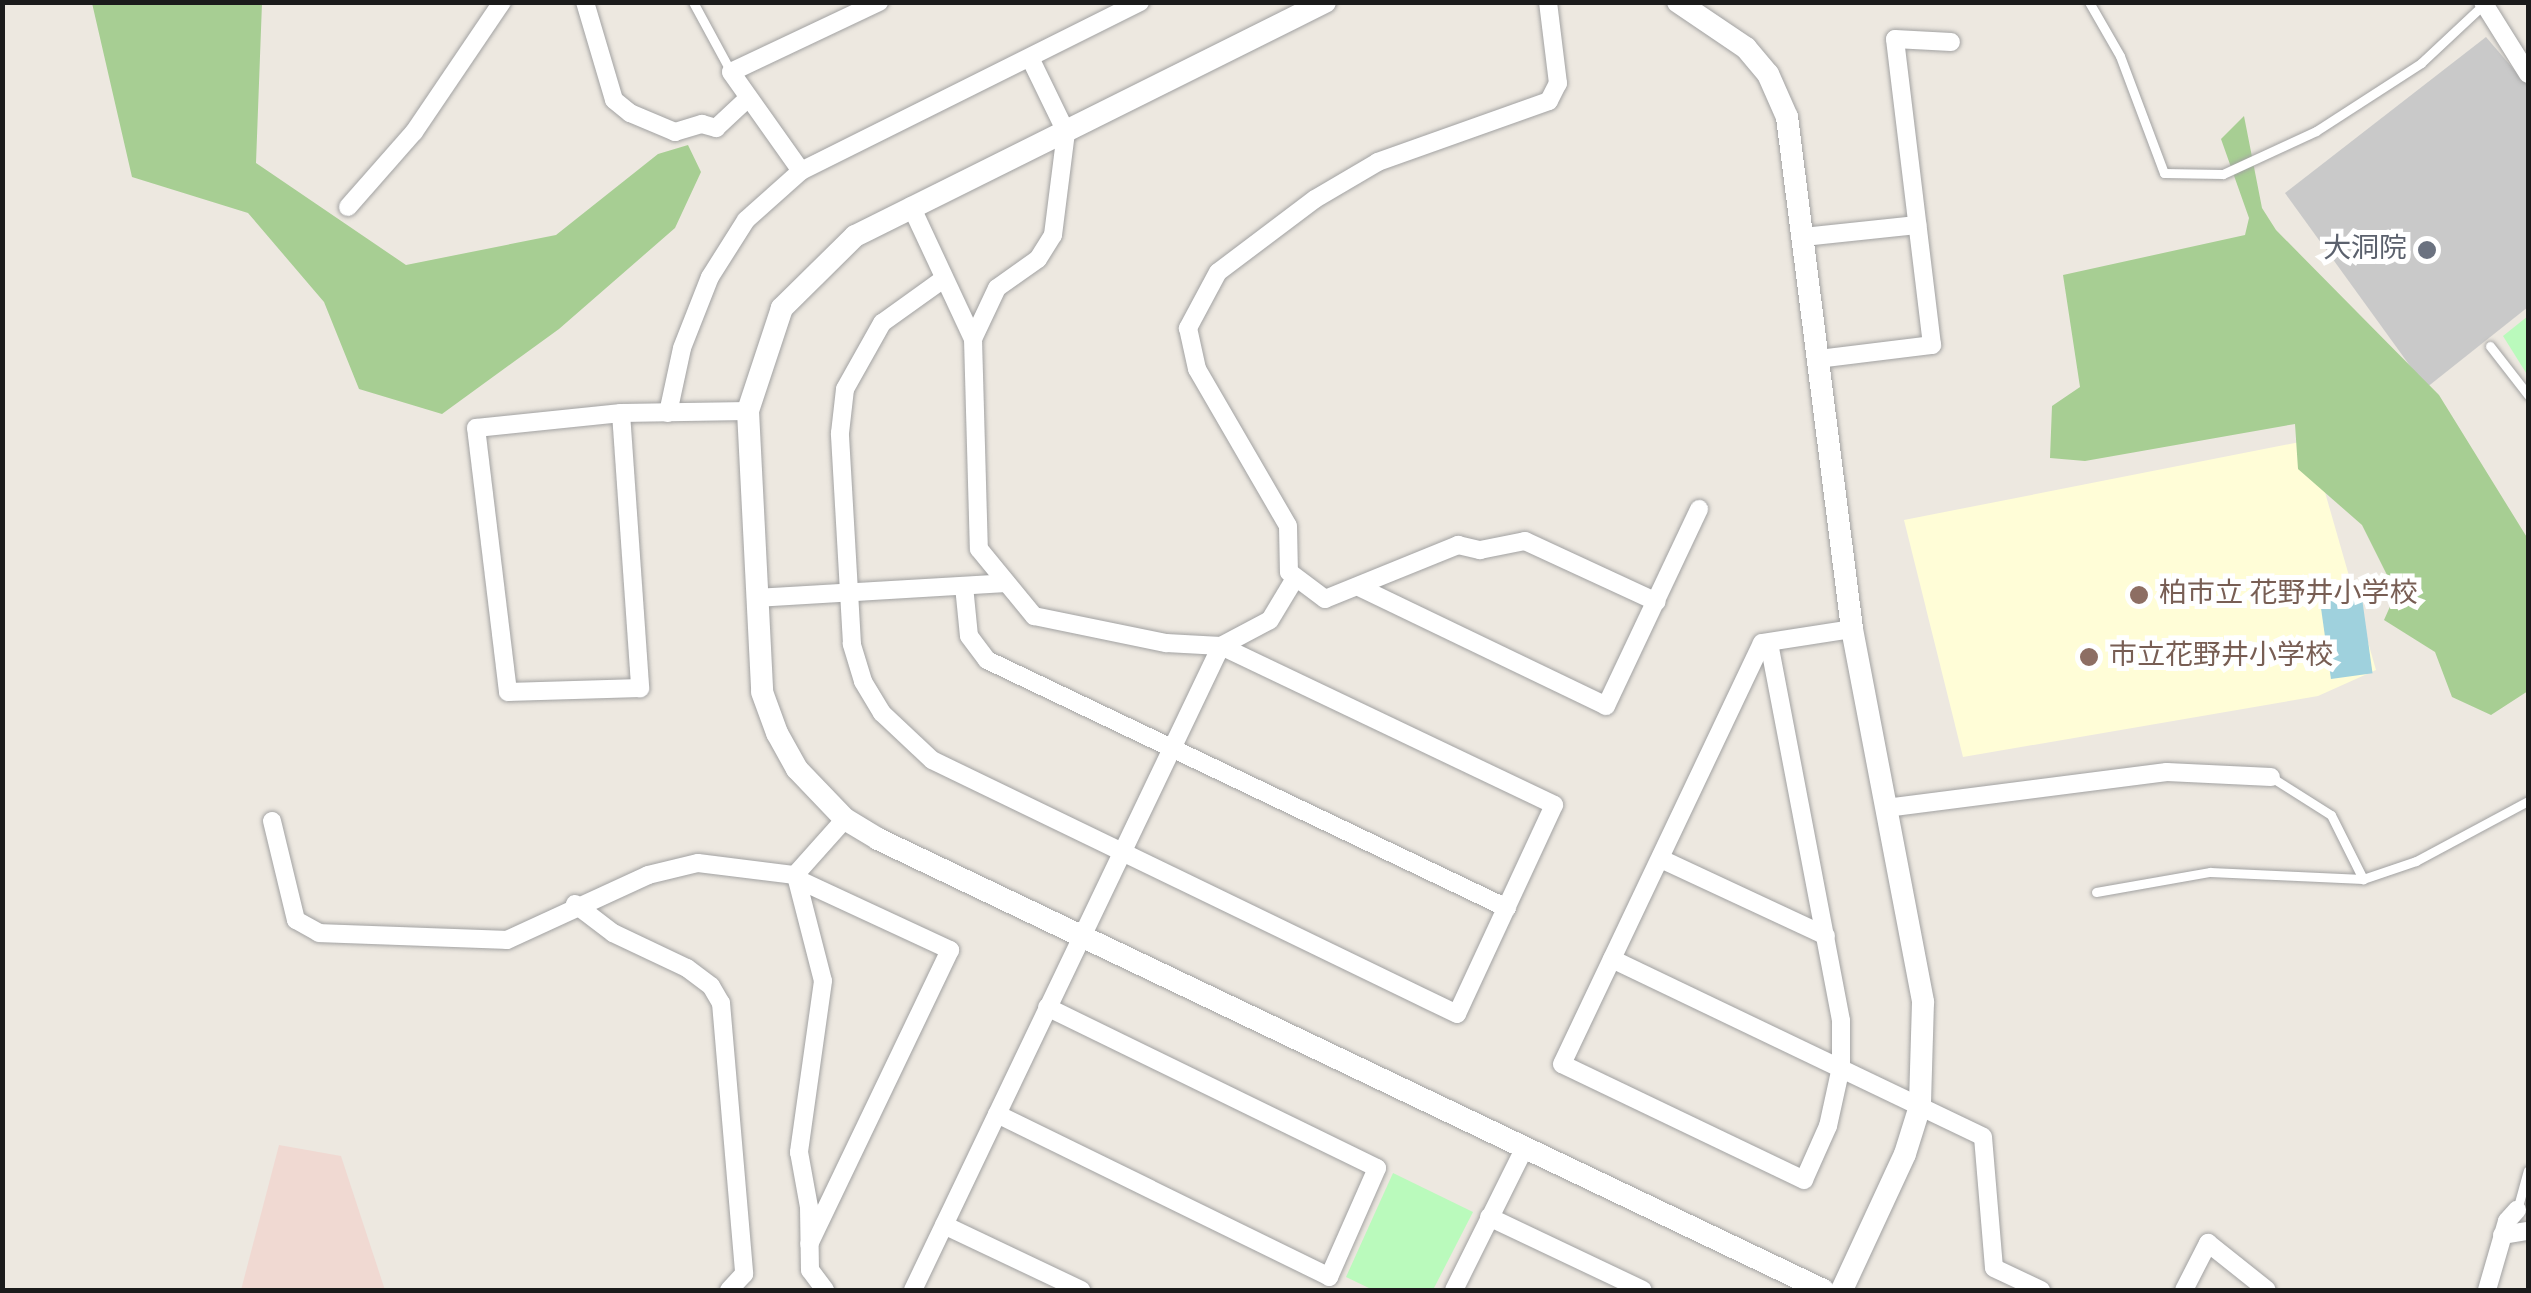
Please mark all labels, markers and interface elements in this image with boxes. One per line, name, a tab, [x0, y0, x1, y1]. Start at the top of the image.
place label: 大洞院	[2323, 233, 2407, 267]
marker: 大洞院	[2416, 239, 2438, 261]
place label: 柏市立 花野井小学校	[2159, 578, 2418, 612]
marker: 柏市立 花野井小学校	[2128, 584, 2150, 606]
place label: 市立花野井小学校	[2109, 640, 2333, 674]
marker: 市立花野井小学校	[2078, 646, 2100, 668]

